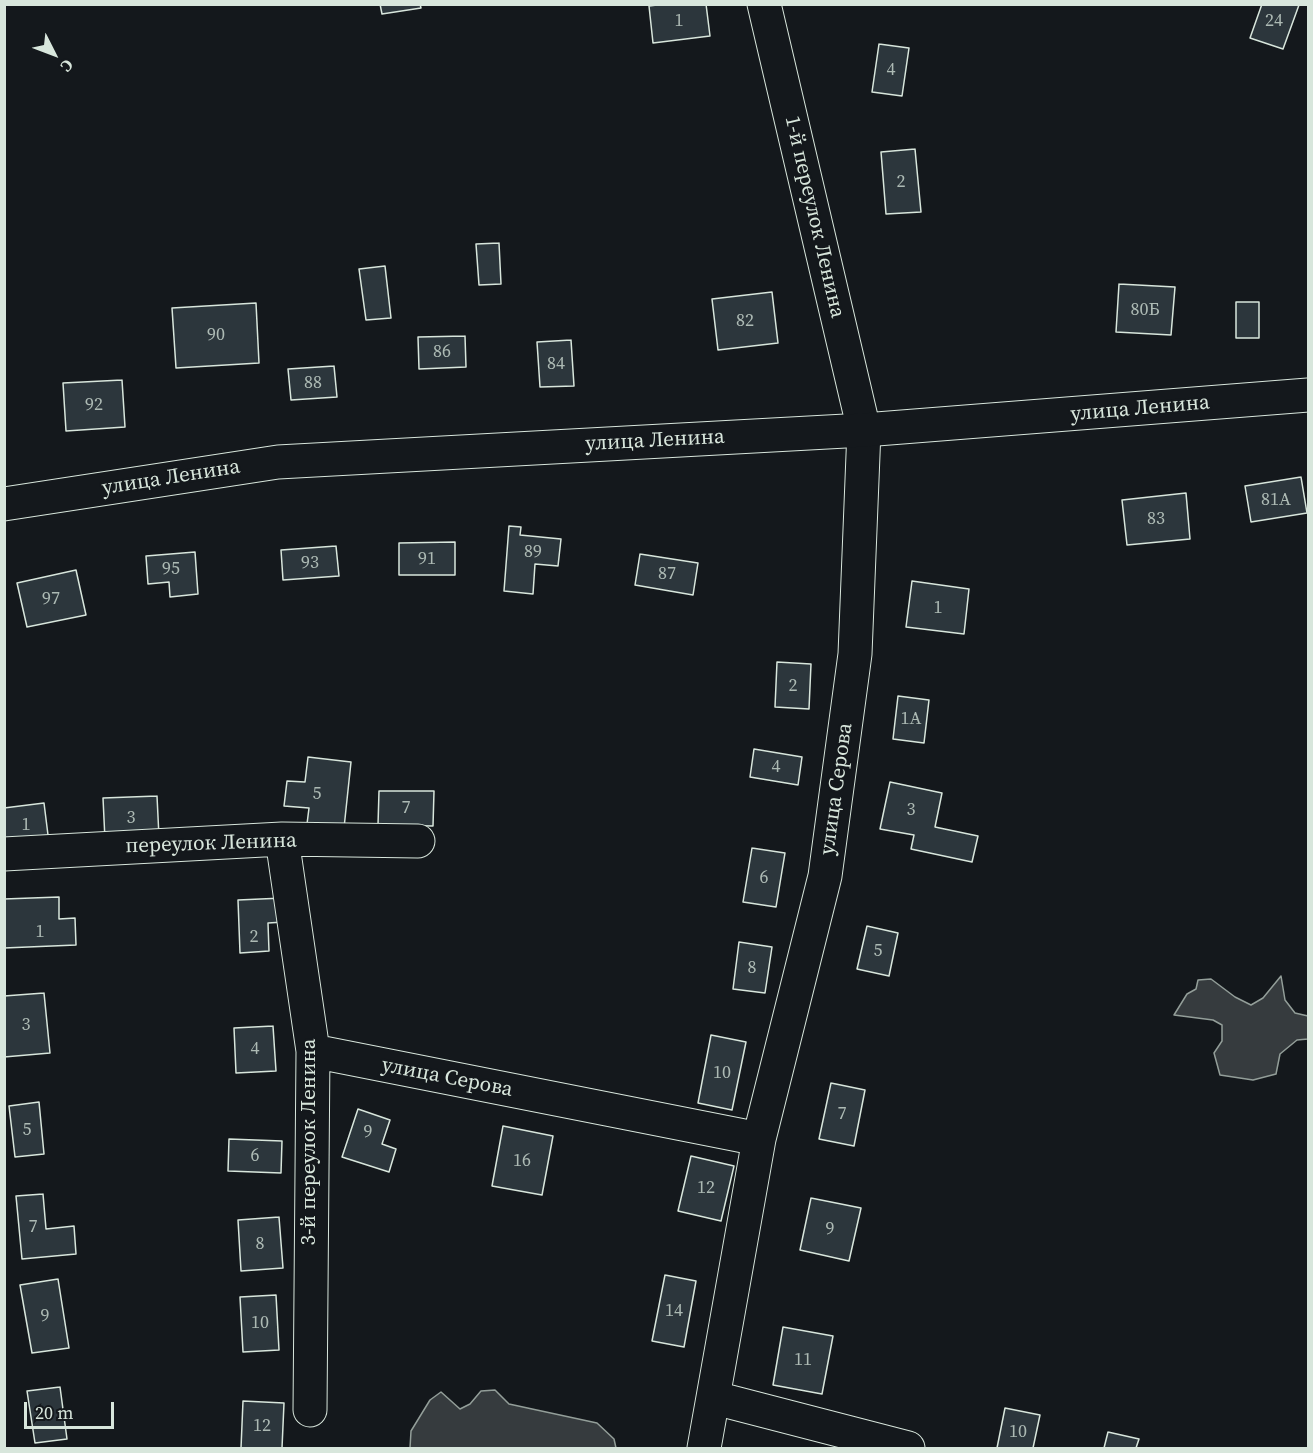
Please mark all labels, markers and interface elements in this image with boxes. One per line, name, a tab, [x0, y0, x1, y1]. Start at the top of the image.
house number: 1	[675, 10, 683, 32]
house number: 24	[1265, 10, 1283, 32]
north arrow	[24, 24, 84, 84]
text: С	[56, 55, 79, 77]
house number: 4	[887, 59, 895, 81]
street label: 1-й переулок Ленина	[778, 113, 850, 321]
house number: 2	[897, 171, 905, 193]
house number: 80Б	[1130, 299, 1160, 321]
house number: 82	[736, 310, 754, 332]
house number: 90	[207, 324, 225, 346]
house number: 86	[433, 341, 451, 363]
house number: 84	[547, 353, 565, 375]
house number: 88	[304, 372, 322, 394]
street label: улица Ленина	[1069, 390, 1211, 428]
house number: 92	[85, 394, 103, 416]
street label: улица Ленина	[585, 425, 725, 457]
street label: улица Ленина	[100, 455, 242, 501]
house number: 81А	[1261, 489, 1291, 511]
house number: 83	[1147, 508, 1165, 530]
house number: 89	[524, 541, 542, 563]
house number: 91	[418, 548, 436, 570]
house number: 93	[301, 552, 319, 574]
house number: 95	[162, 558, 180, 580]
house number: 87	[658, 563, 676, 585]
house number: 97	[42, 588, 60, 610]
house number: 1	[934, 597, 942, 619]
house number: 2	[789, 675, 797, 697]
house number: 1А	[901, 708, 921, 730]
street label: улица Серова	[815, 721, 859, 857]
house number: 4	[772, 756, 780, 778]
house number: 5	[313, 783, 321, 805]
house number: 7	[402, 797, 410, 819]
house number: 3	[907, 799, 915, 821]
house number: 3	[127, 807, 135, 829]
house number: 1	[22, 814, 30, 836]
street label: переулок Ленина	[125, 828, 297, 860]
house number: 6	[760, 867, 768, 889]
house number: 1	[36, 921, 44, 943]
house number: 2	[250, 926, 258, 948]
house number: 5	[874, 940, 882, 962]
house number: 8	[748, 957, 756, 979]
house number: 3	[22, 1014, 30, 1036]
house number: 4	[251, 1038, 259, 1060]
street label: 3-й переулок Ленина	[297, 1039, 323, 1245]
street label: улица Серова	[379, 1053, 515, 1103]
house number: 10	[713, 1062, 731, 1084]
house number: 7	[838, 1103, 846, 1125]
house number: 5	[23, 1119, 31, 1141]
house number: 9	[364, 1121, 372, 1143]
house number: 6	[251, 1145, 259, 1167]
house number: 16	[513, 1150, 531, 1172]
house number: 12	[697, 1177, 715, 1199]
house number: 7	[29, 1216, 37, 1238]
house number: 9	[826, 1218, 834, 1240]
house number: 8	[256, 1233, 264, 1255]
house number: 14	[665, 1300, 683, 1322]
house number: 9	[41, 1305, 49, 1327]
house number: 10	[251, 1312, 269, 1334]
house number: 11	[794, 1349, 812, 1371]
scale bar	[27, 1390, 117, 1428]
text: 20 m	[35, 1400, 73, 1425]
house number: 12	[253, 1415, 271, 1437]
house number: 10	[1009, 1421, 1027, 1443]

